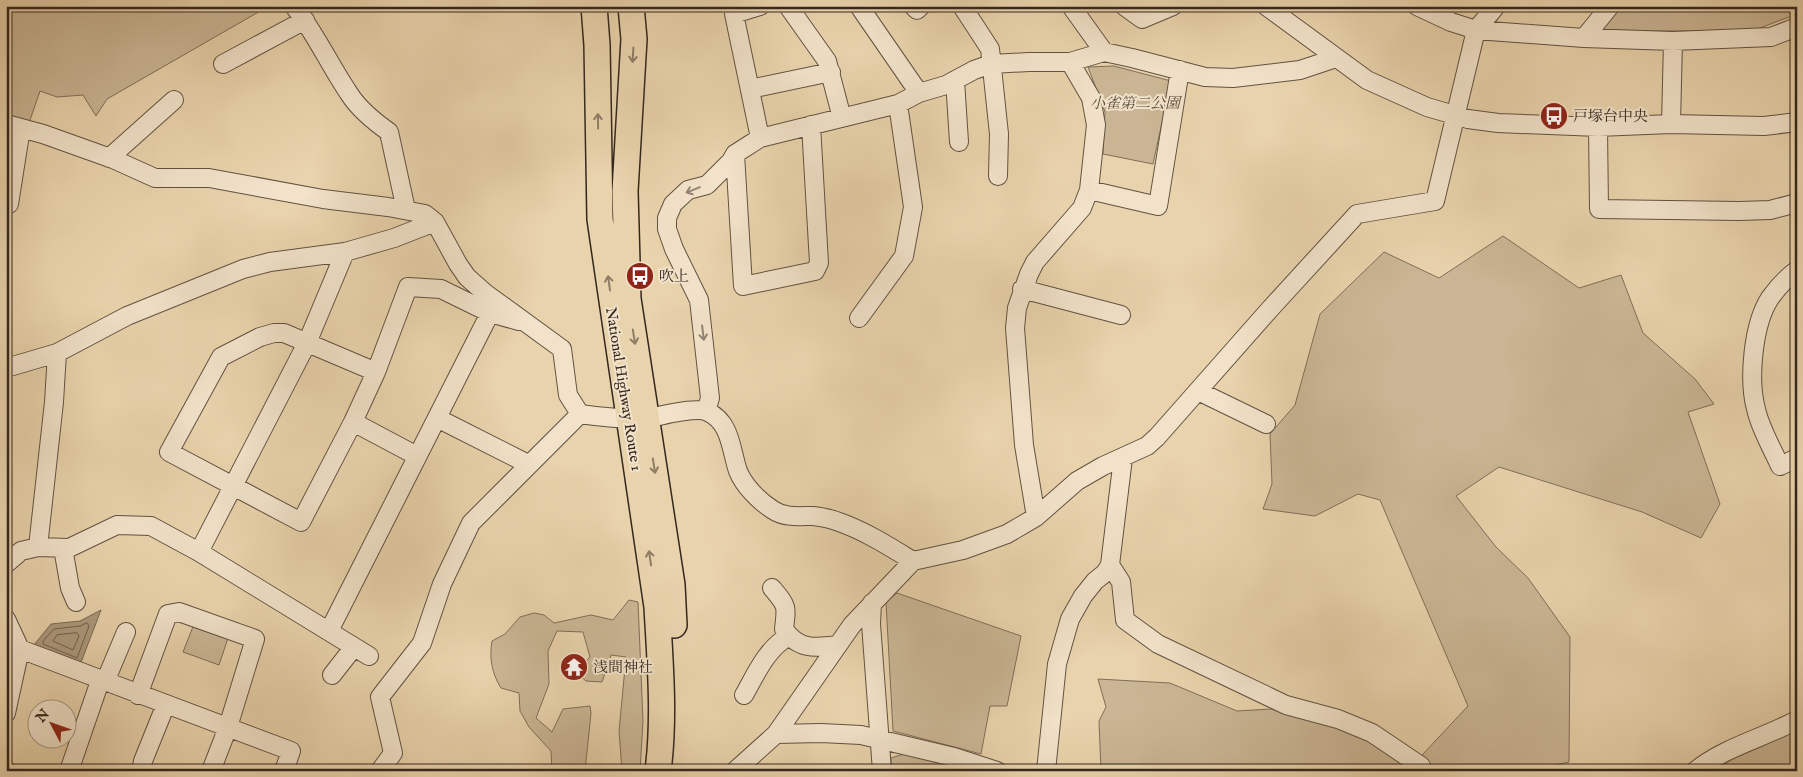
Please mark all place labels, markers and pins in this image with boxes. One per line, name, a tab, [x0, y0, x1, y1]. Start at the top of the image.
bus stop icon: 戸塚台中央	[1539, 101, 1569, 131]
place label: 戸塚台中央	[1573, 107, 1648, 126]
bus stop icon: 吹上	[625, 261, 655, 291]
place label: 吹上	[659, 267, 689, 286]
temple icon: 浅間神社	[559, 652, 589, 682]
place label: 浅間神社	[593, 658, 653, 677]

